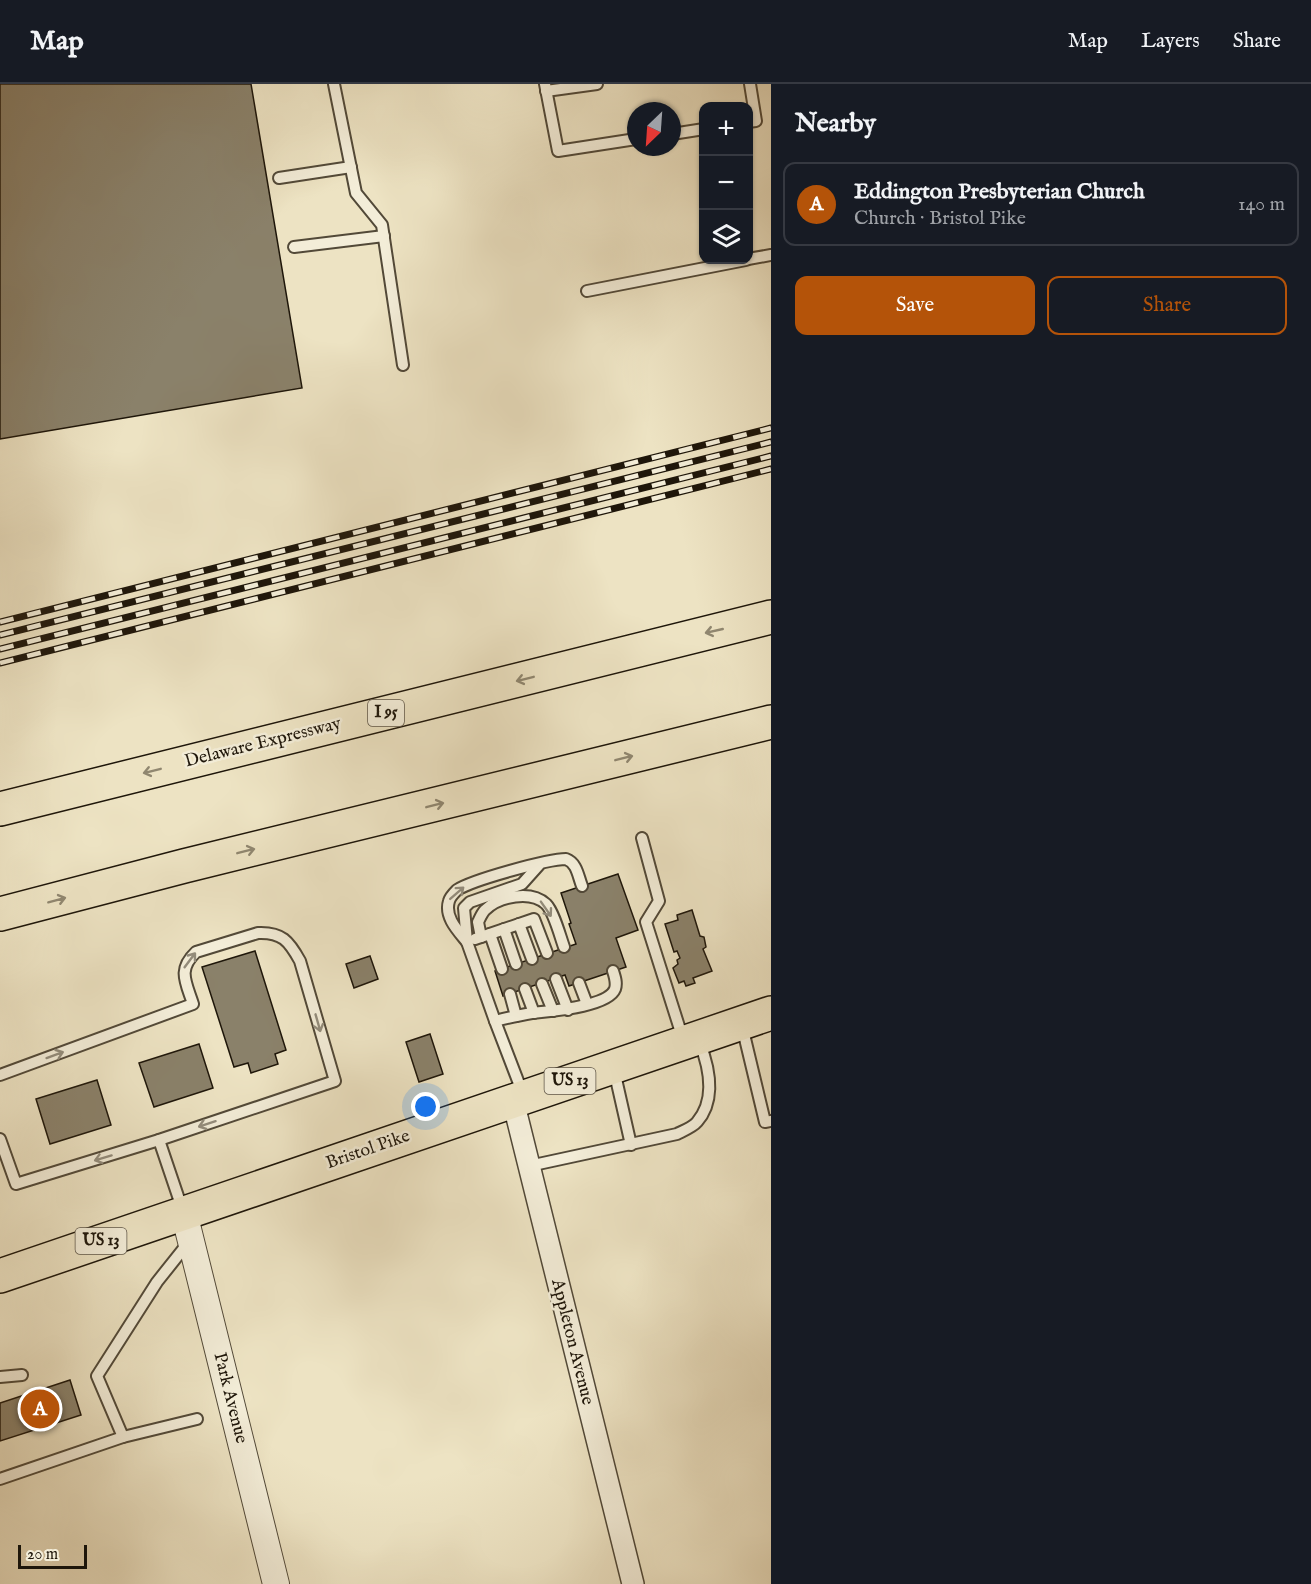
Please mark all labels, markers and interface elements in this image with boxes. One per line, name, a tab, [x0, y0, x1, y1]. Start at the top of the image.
text: Map	[30, 24, 84, 59]
text: Map	[1068, 28, 1108, 55]
text: Layers	[1141, 28, 1200, 55]
text: Share	[1233, 28, 1281, 55]
north arrow	[627, 102, 681, 156]
map controls	[699, 102, 753, 264]
button: +	[699, 102, 753, 156]
text: Nearby	[795, 107, 876, 140]
button: −	[699, 156, 753, 210]
text: Eddington Presbyterian Church	[854, 178, 1145, 206]
text: A	[810, 192, 823, 217]
text: 140 m	[1238, 192, 1285, 217]
text: Church · Bristol Pike	[854, 206, 1026, 231]
button: layers	[699, 210, 753, 264]
button: Save	[795, 276, 1035, 335]
button: Share	[1047, 276, 1287, 335]
one-way arrow	[705, 626, 724, 637]
one-way arrow	[516, 673, 535, 685]
road number: I 95	[368, 700, 404, 726]
street label: Delaware Expressway	[182, 712, 344, 774]
one-way arrow	[615, 752, 634, 763]
one-way arrow	[143, 765, 162, 777]
one-way arrow	[425, 798, 444, 810]
one-way arrow	[236, 845, 255, 857]
one-way arrow	[449, 886, 464, 900]
one-way arrow	[47, 893, 66, 905]
one-way arrow	[540, 900, 553, 917]
one-way arrow	[184, 952, 197, 968]
one-way arrow	[313, 1013, 324, 1032]
one-way arrow	[45, 1049, 64, 1060]
road number: US 13	[544, 1068, 596, 1094]
your location	[411, 1092, 440, 1121]
one-way arrow	[198, 1119, 217, 1130]
street label: Bristol Pike	[323, 1125, 413, 1175]
one-way arrow	[94, 1153, 113, 1164]
road number: US 13	[76, 1228, 126, 1254]
street label: Appleton Avenue	[545, 1276, 599, 1407]
street label: Park Avenue	[208, 1350, 252, 1446]
pin: A	[20, 1386, 60, 1432]
scale bar	[18, 1542, 87, 1570]
text: 20 m	[27, 1545, 58, 1565]

